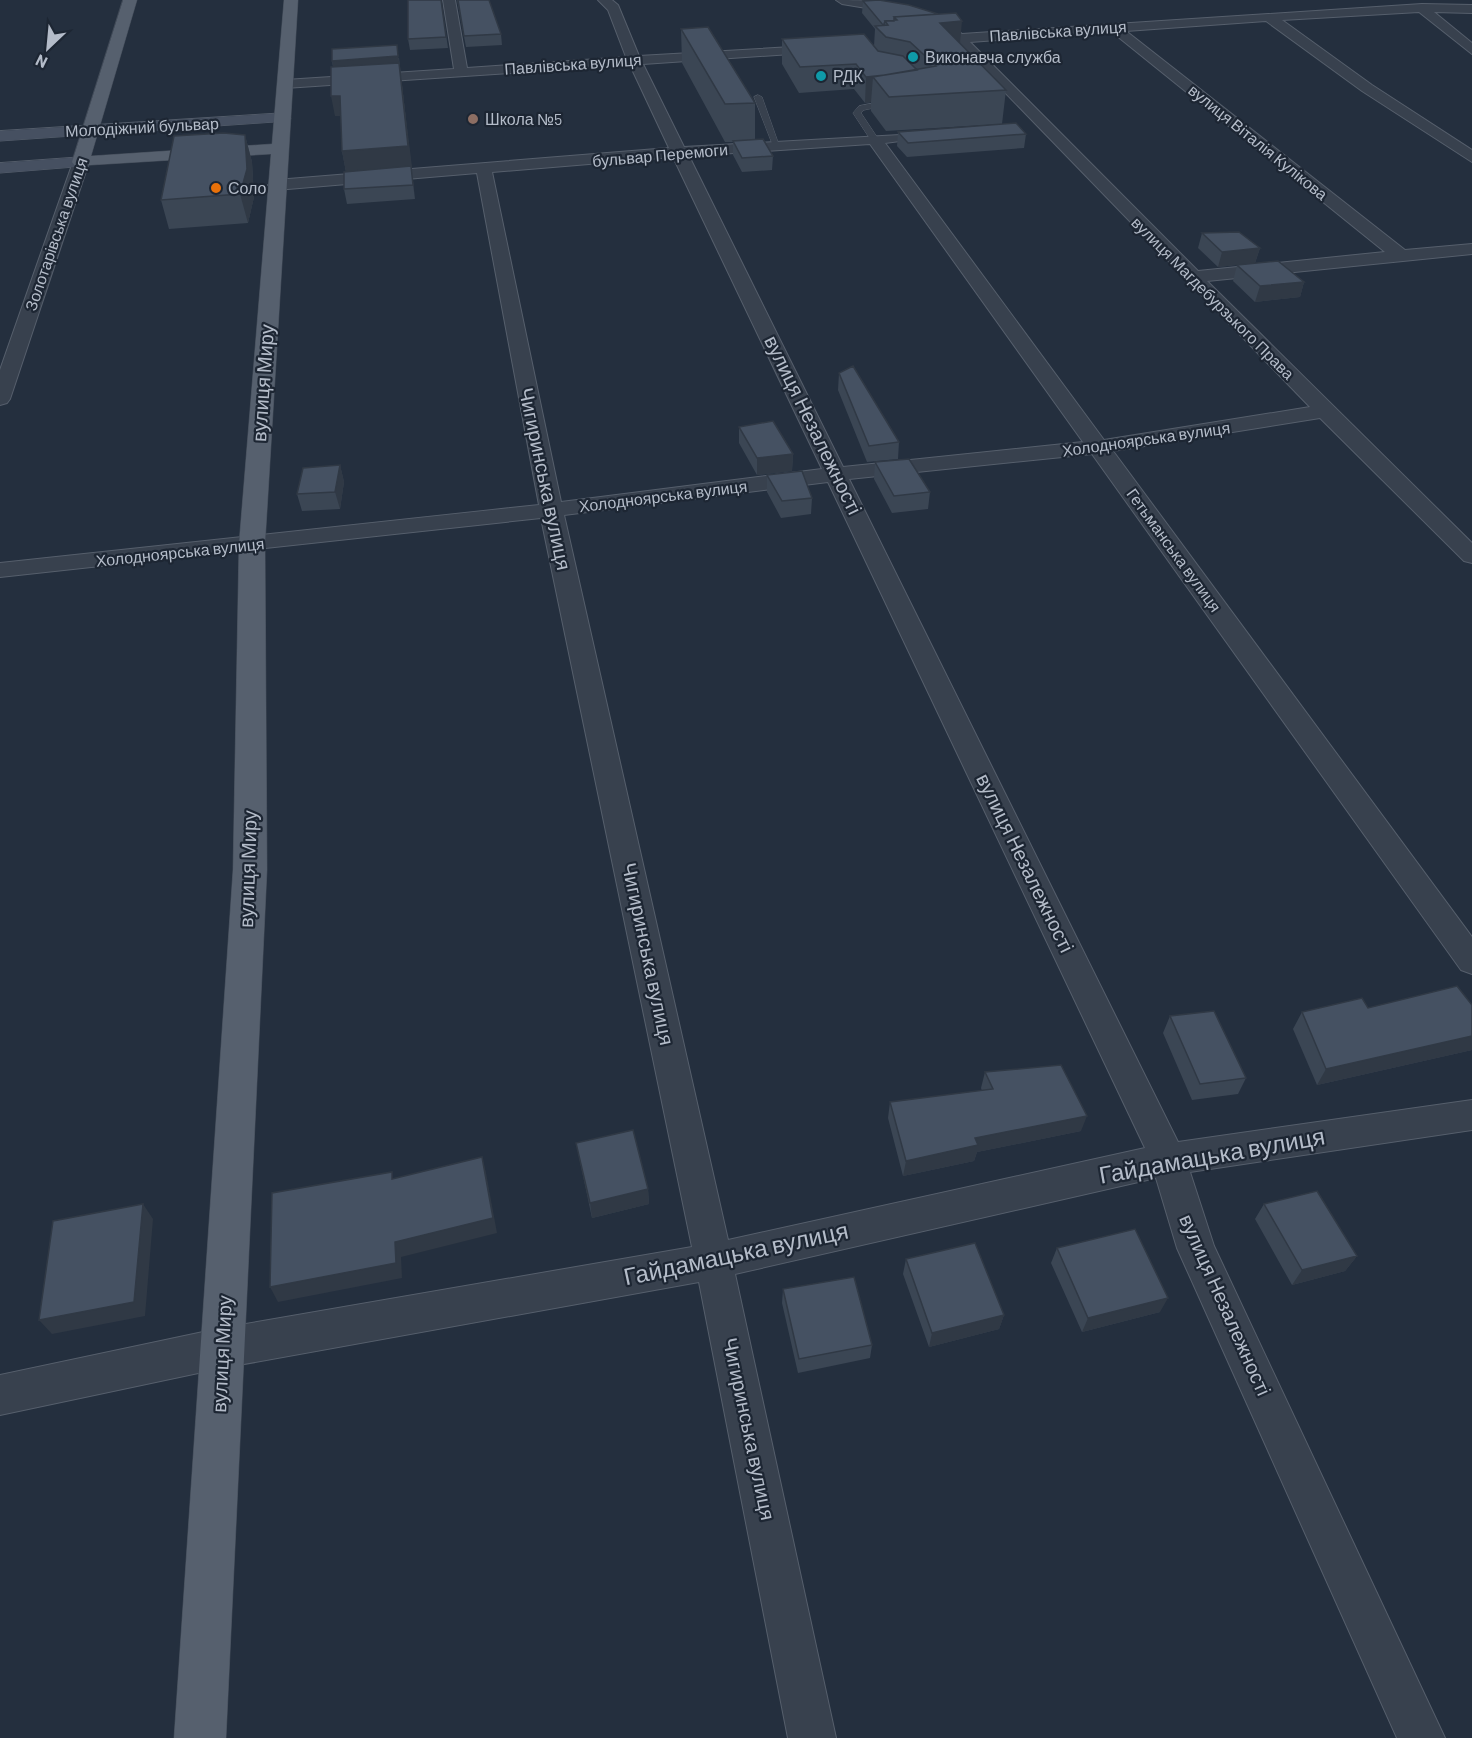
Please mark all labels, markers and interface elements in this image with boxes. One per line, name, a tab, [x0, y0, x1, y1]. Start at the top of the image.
street label: Павлівська вулиця	[989, 16, 1127, 45]
north arrow	[18, 18, 78, 78]
place label: Виконавча служба	[925, 47, 1061, 66]
street label: Павлівська вулиця	[504, 49, 642, 78]
marker: Виконавча служба	[906, 50, 920, 64]
text: N	[32, 51, 50, 73]
place label: РДК	[833, 66, 863, 85]
marker: РДК	[814, 69, 828, 83]
street label: вулиця Віталія Кулікова	[1185, 80, 1332, 204]
place label: Школа №5	[485, 109, 562, 128]
marker: Школа №5	[466, 112, 480, 126]
street label: Молодіжний бульвар	[65, 113, 219, 140]
street label: бульвар Перемоги	[591, 139, 729, 170]
street label: Золотарівська вулиця	[20, 155, 91, 313]
place label: Соло	[228, 178, 267, 197]
marker: Соло	[209, 181, 223, 195]
street label: вулиця Магдебурзького Права	[1128, 212, 1299, 383]
street label: вулиця Миру	[246, 323, 278, 442]
street label: вулиця Незалежності	[760, 331, 868, 518]
street label: Чигиринська вулиця	[515, 385, 577, 572]
street label: Холодноярська вулиця	[1061, 417, 1231, 460]
street label: Холодноярська вулиця	[578, 476, 748, 515]
street label: Гетьманська вулиця	[1123, 484, 1226, 615]
street label: Холодноярська вулиця	[95, 533, 265, 570]
street label: вулиця Незалежності	[972, 769, 1080, 956]
street label: вулиця Миру	[233, 810, 261, 928]
street label: Чигиринська вулиця	[618, 860, 680, 1047]
street label: Гайдамацька вулиця	[1097, 1120, 1327, 1189]
street label: вулиця Незалежності	[1175, 1210, 1277, 1399]
street label: Гайдамацька вулиця	[621, 1215, 851, 1291]
street label: вулиця Миру	[206, 1295, 236, 1413]
street label: Чигиринська вулиця	[719, 1335, 781, 1522]

